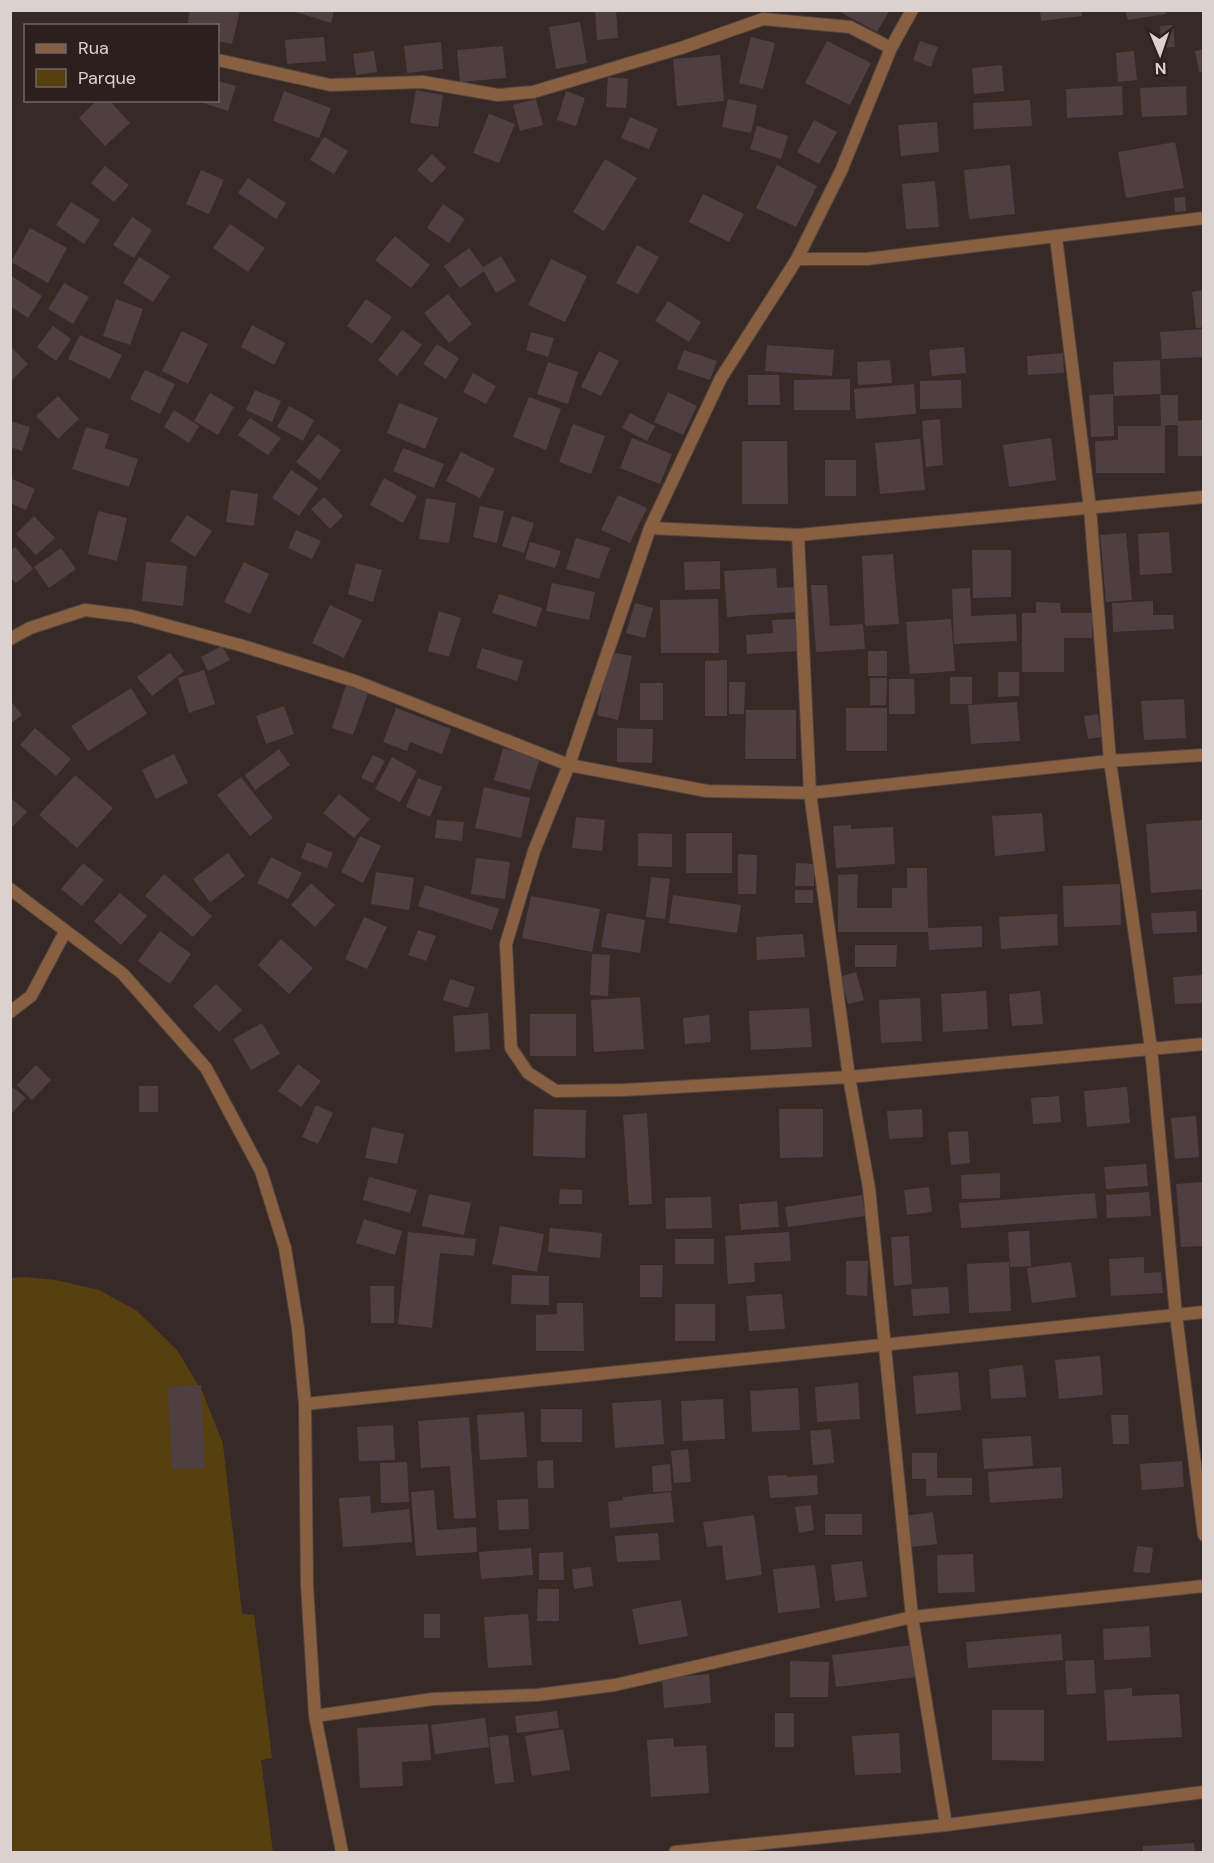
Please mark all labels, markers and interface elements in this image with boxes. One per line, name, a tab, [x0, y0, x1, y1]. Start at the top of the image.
legend	[24, 24, 219, 102]
north arrow	[1130, 24, 1190, 84]
text: Rua	[78, 36, 109, 60]
text: N	[1154, 58, 1167, 79]
text: Parque	[78, 66, 136, 90]

